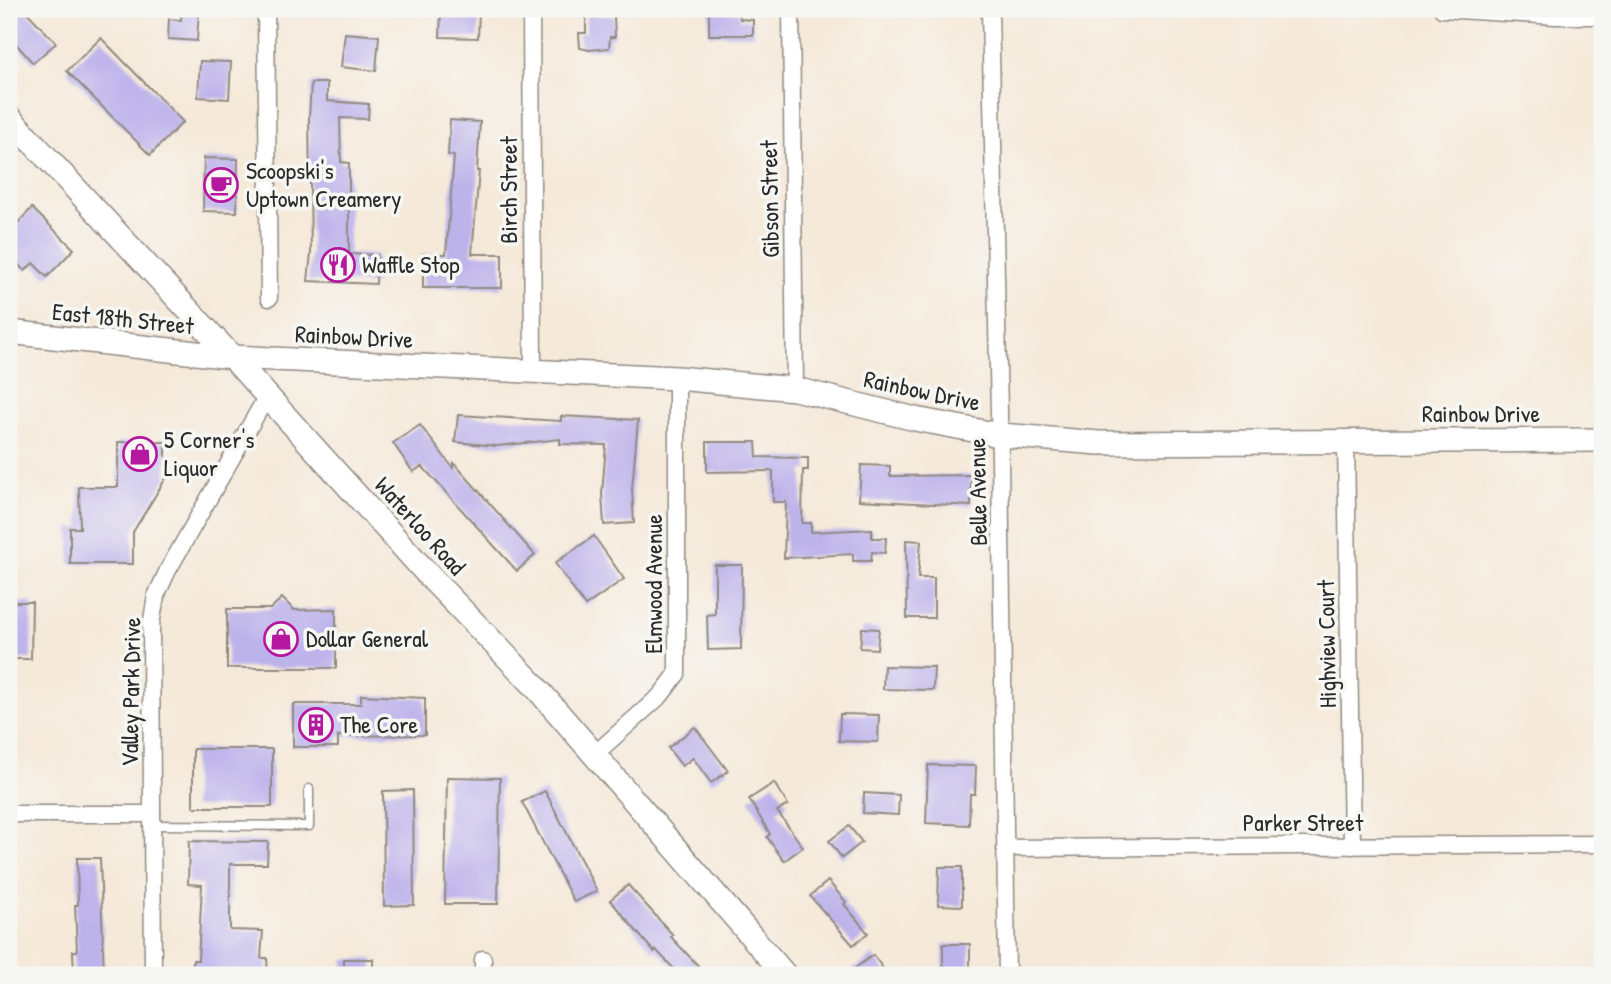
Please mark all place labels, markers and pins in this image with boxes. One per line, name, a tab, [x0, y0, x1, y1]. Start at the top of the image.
place label: Scoopski's Uptown Creamery	[246, 154, 402, 214]
cafe icon: Scoopski's Uptown Creamery	[202, 166, 240, 204]
restaurant icon: Waffle Stop	[319, 246, 357, 284]
place label: Waffle Stop	[362, 248, 459, 280]
place label: 5 Corner's Liquor	[164, 423, 255, 483]
shop icon: 5 Corner's Liquor	[121, 435, 159, 473]
shop icon: Dollar General	[262, 620, 300, 658]
place label: Dollar General	[306, 622, 429, 654]
building icon: The Core	[297, 706, 335, 744]
place label: The Core	[340, 708, 418, 740]

